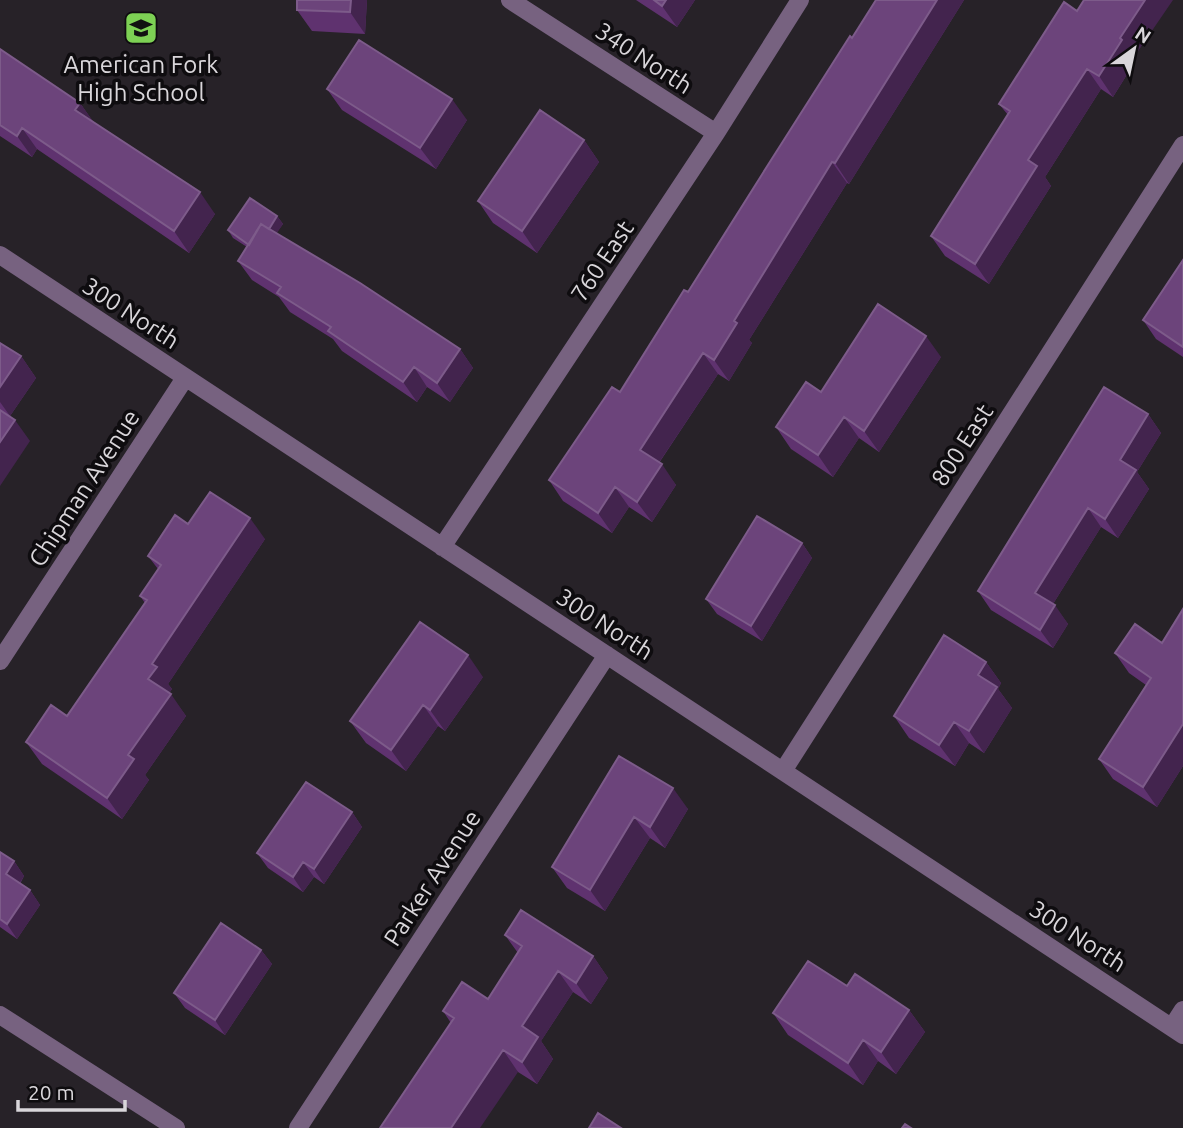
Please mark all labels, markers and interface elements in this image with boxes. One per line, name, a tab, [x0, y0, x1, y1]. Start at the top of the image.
school or university icon: American Fork High School	[122, 9, 160, 47]
north arrow	[1099, 14, 1169, 84]
street label: 340 North	[591, 17, 697, 99]
text: N	[1131, 22, 1155, 48]
place label: American Fork High School	[64, 51, 218, 106]
street label: 760 East	[565, 215, 639, 307]
street label: 300 North	[78, 272, 184, 354]
street label: 800 East	[926, 399, 999, 491]
street label: Chipman Avenue	[23, 405, 145, 571]
street label: 300 North	[552, 583, 658, 665]
street label: Parker Avenue	[378, 805, 486, 951]
street label: 300 North	[1025, 895, 1131, 977]
scale bar	[18, 1068, 124, 1112]
text: 20 m	[28, 1080, 75, 1104]

